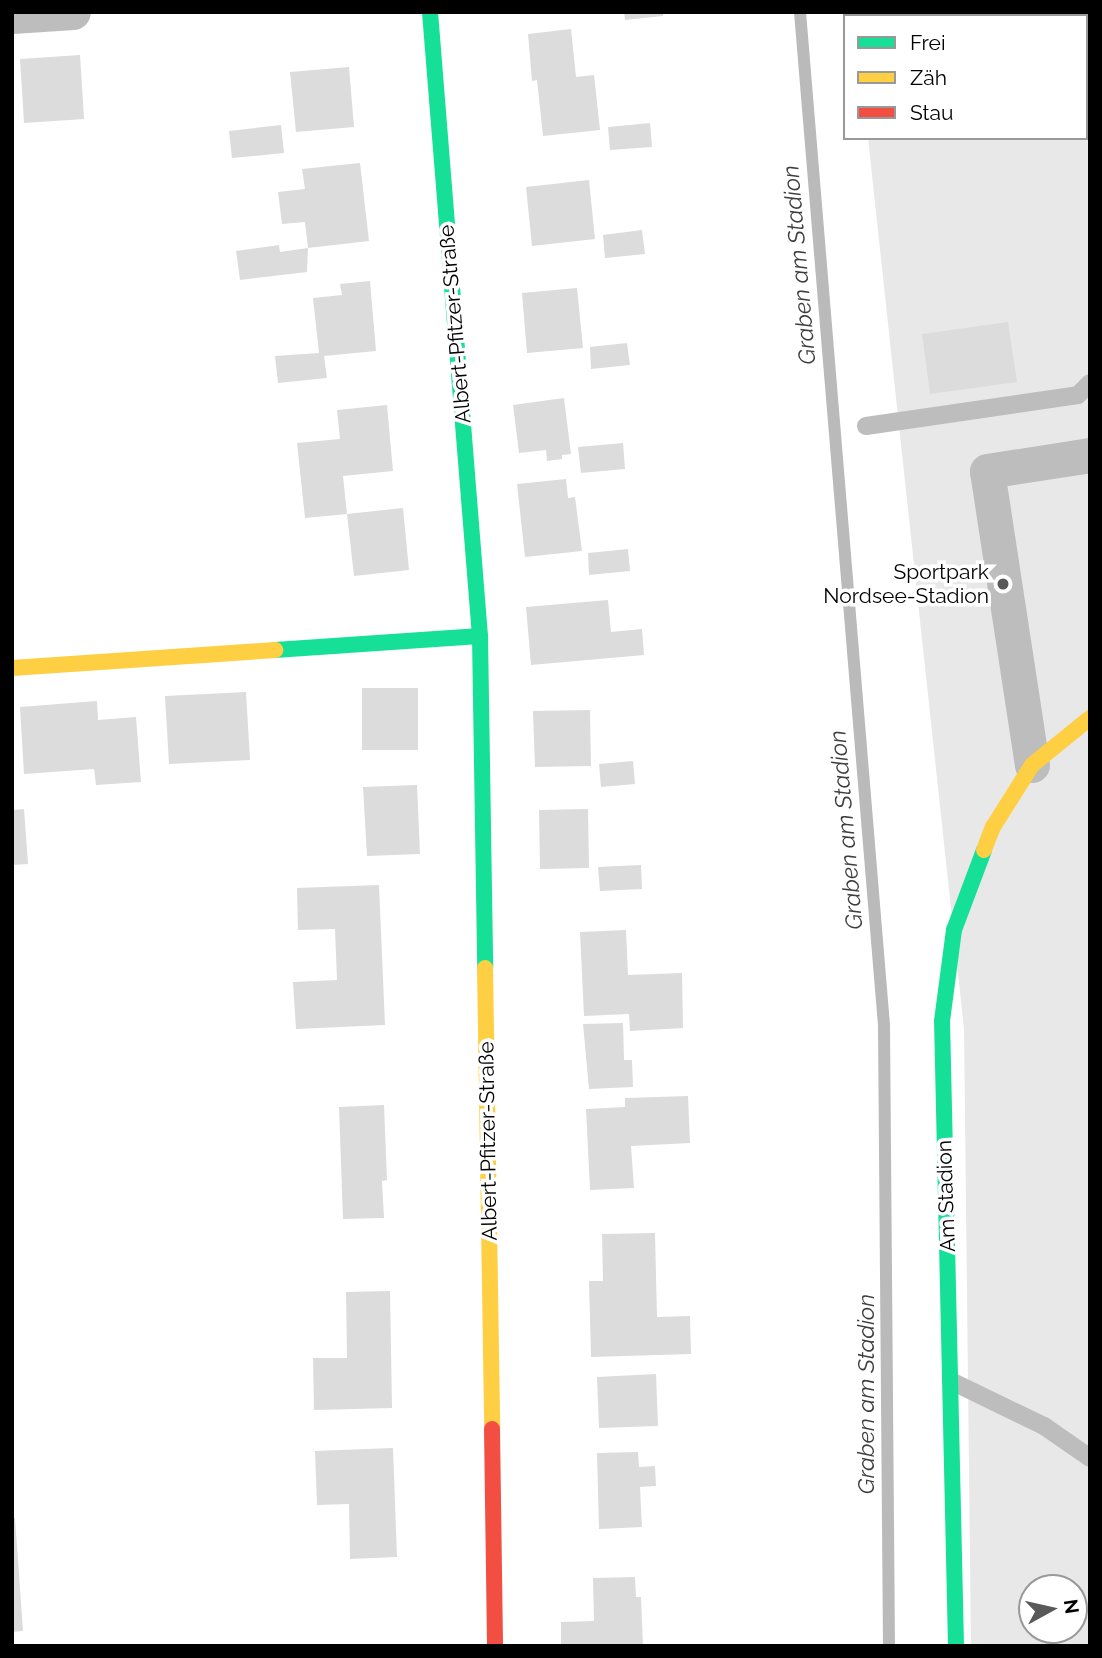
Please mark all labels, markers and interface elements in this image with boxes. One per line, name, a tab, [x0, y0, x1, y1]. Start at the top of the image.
legend	[843, 14, 1088, 140]
text: Frei	[910, 30, 946, 55]
text: Zäh	[910, 65, 947, 90]
text: Stau	[910, 100, 954, 125]
water label: Graben am Stadion	[777, 164, 821, 366]
street label: Albert-Pfitzer-Straße	[434, 224, 476, 424]
place label: Sportpark Nordsee-Stadion	[823, 559, 989, 609]
marker: Sportpark Nordsee-Stadion	[995, 576, 1011, 592]
water label: Graben am Stadion	[824, 729, 868, 931]
street label: Albert-Pfitzer-Straße	[474, 1041, 502, 1241]
street label: Am Stadion	[931, 1139, 961, 1253]
water label: Graben am Stadion	[852, 1294, 880, 1494]
north arrow	[1018, 1574, 1088, 1644]
text: N	[1060, 1598, 1084, 1615]

